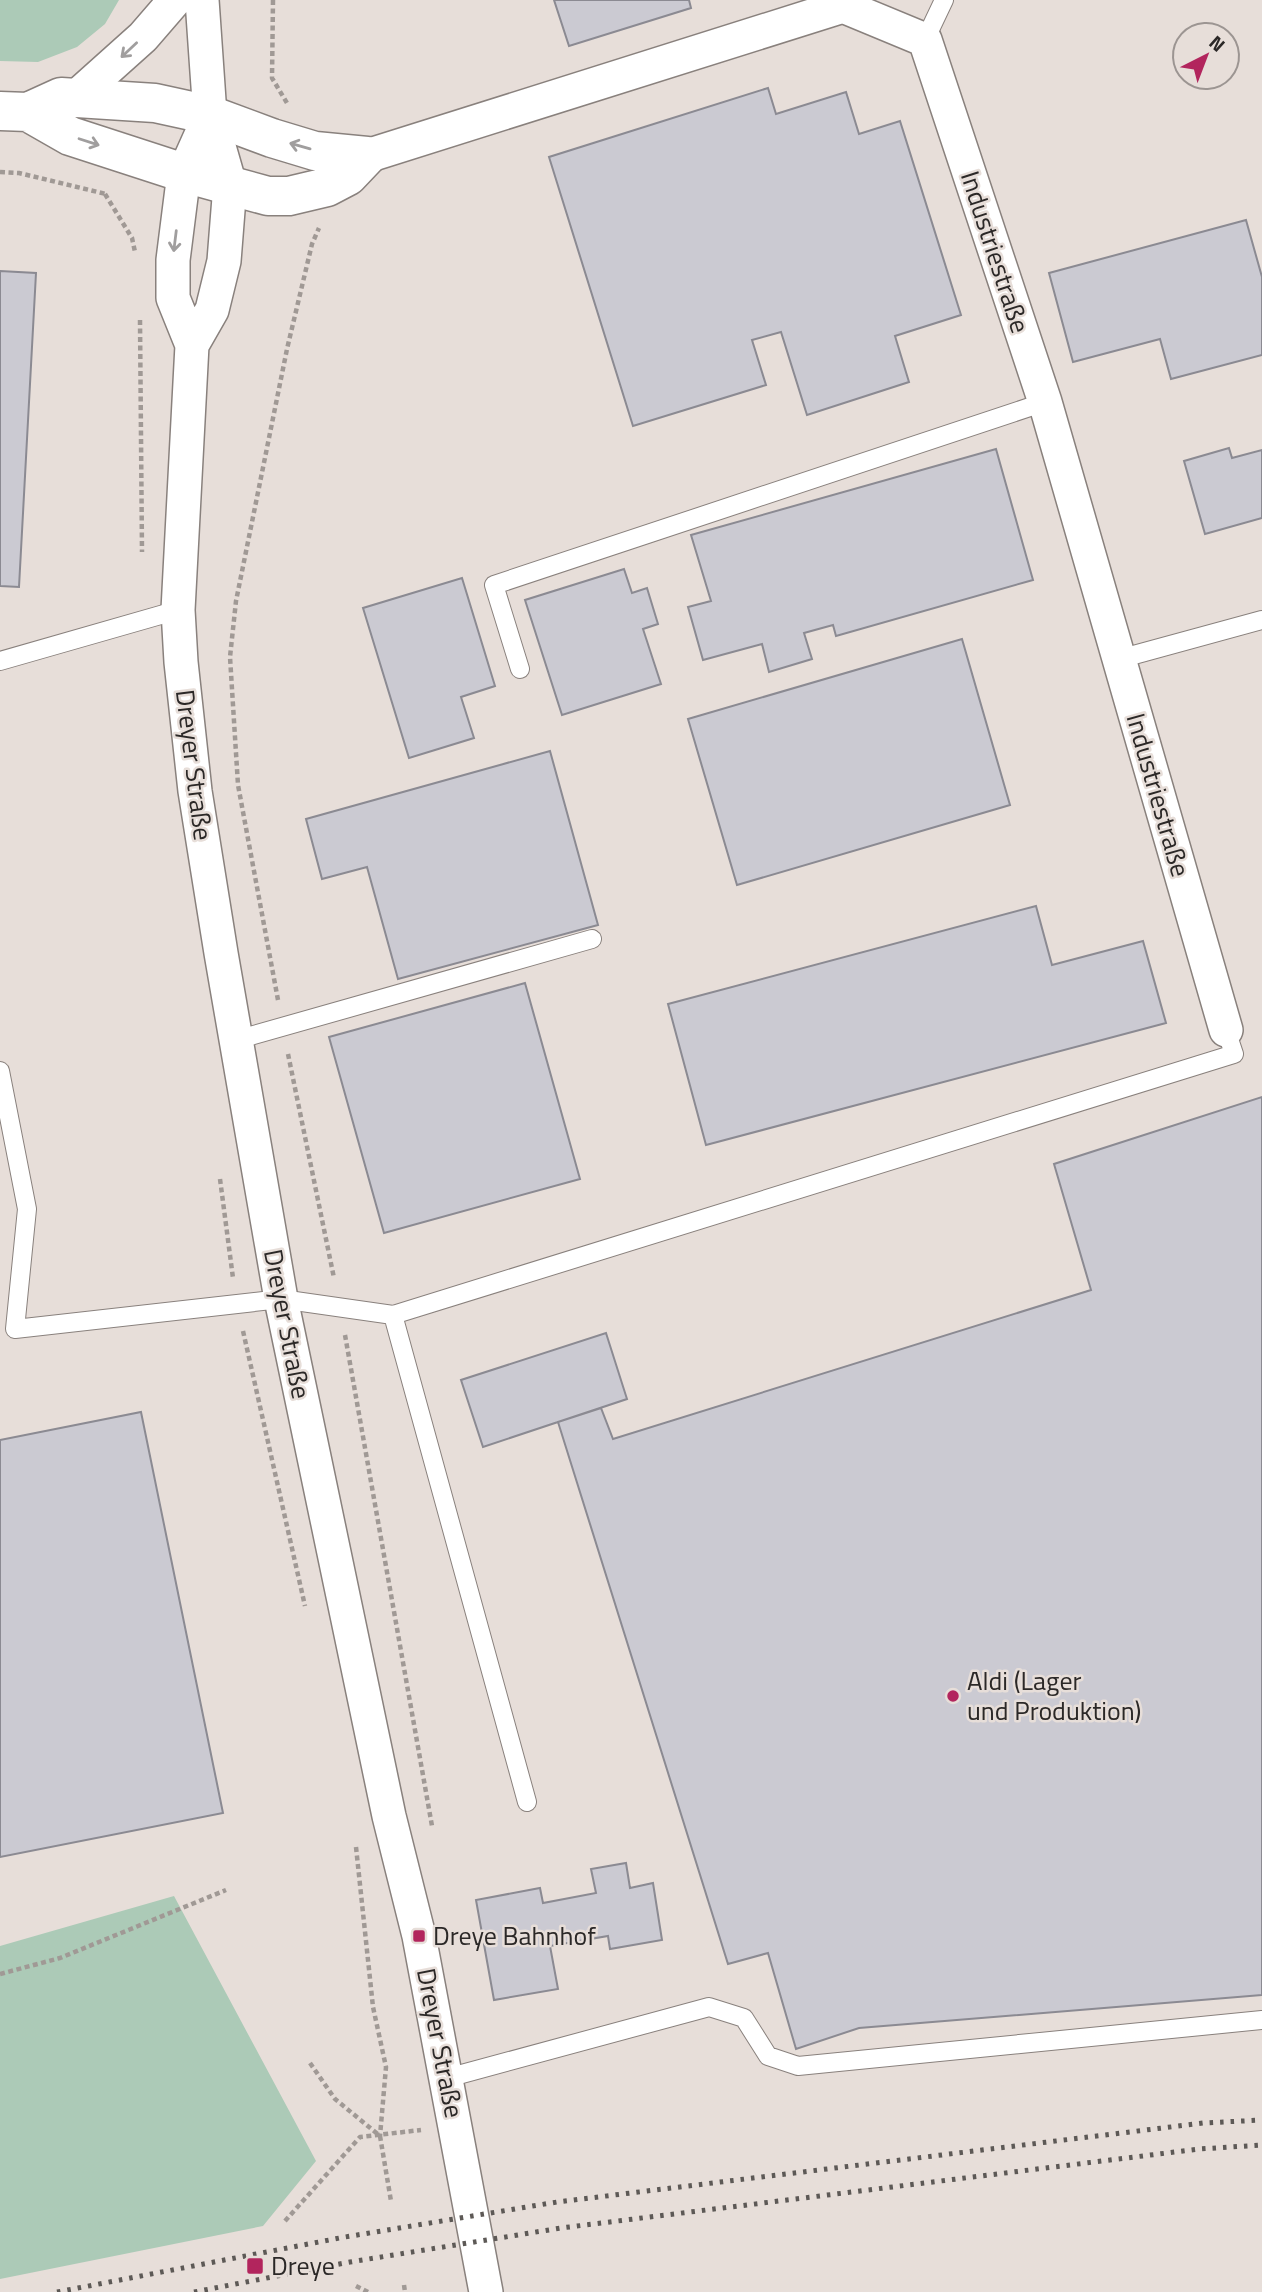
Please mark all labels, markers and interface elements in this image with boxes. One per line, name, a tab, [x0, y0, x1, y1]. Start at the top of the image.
north arrow	[1171, 21, 1241, 91]
text: N	[1203, 28, 1232, 58]
one-way arrow	[121, 42, 138, 59]
one-way arrow	[77, 137, 99, 150]
one-way arrow	[289, 139, 311, 152]
street label: Industriestraße	[951, 166, 1040, 338]
one-way arrow	[168, 229, 181, 252]
street label: Dreyer Straße	[166, 687, 223, 843]
street label: Industriestraße	[1117, 709, 1200, 881]
street label: Dreyer Straße	[254, 1246, 321, 1402]
place label: Aldi (Lager und Produktion)	[967, 1661, 1141, 1730]
marker: Aldi (Lager und Produktion)	[945, 1688, 961, 1704]
place label: Dreye Bahnhof	[433, 1916, 596, 1955]
marker: Dreye Bahnhof	[411, 1928, 427, 1944]
street label: Dreyer Straße	[407, 1965, 474, 2121]
place label: Dreye	[271, 2246, 335, 2285]
marker: Dreye	[245, 2256, 265, 2276]

